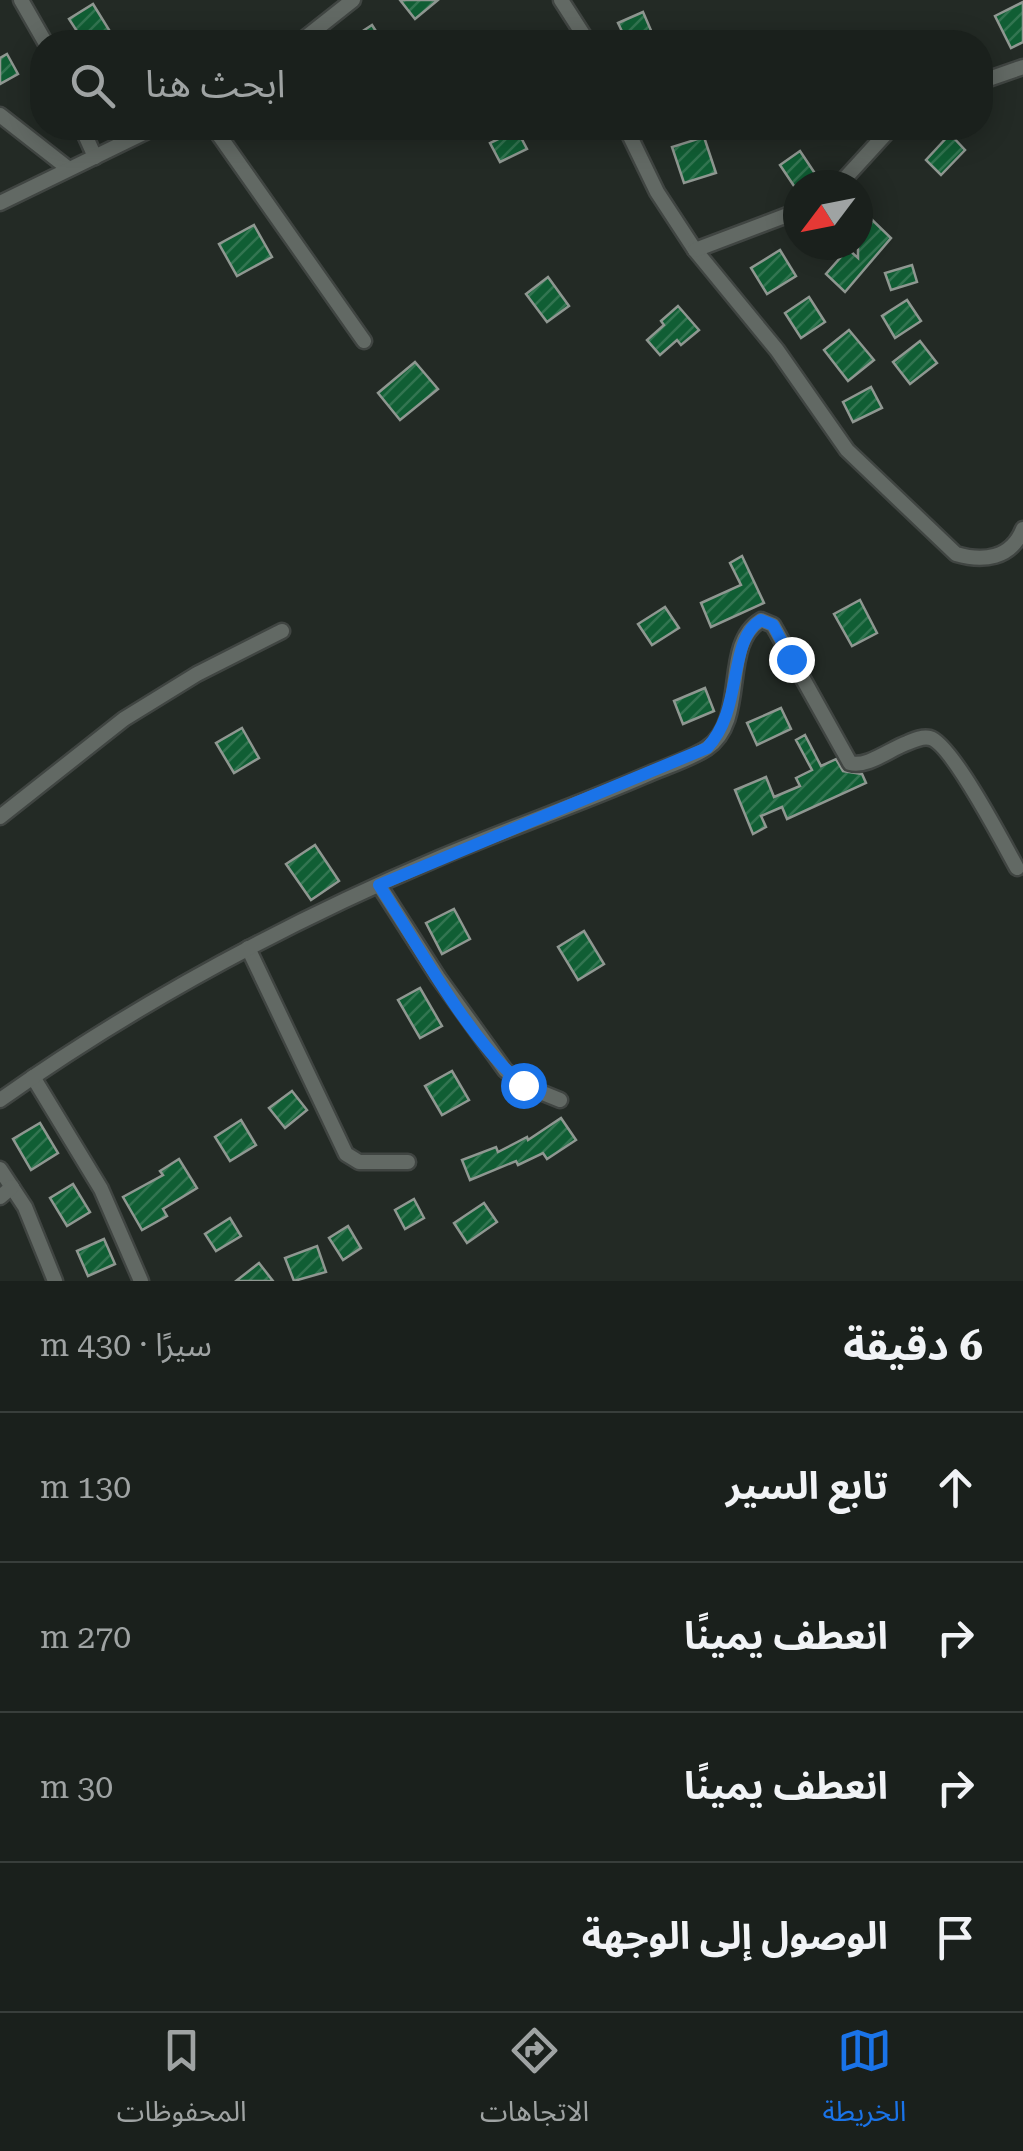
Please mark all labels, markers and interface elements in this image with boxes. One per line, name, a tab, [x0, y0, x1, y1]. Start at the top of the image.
search box	[30, 30, 993, 140]
icon: search	[65, 58, 120, 113]
text: ابحث هنا	[145, 62, 286, 106]
north arrow	[783, 170, 873, 260]
route end	[769, 637, 815, 683]
route start	[501, 1063, 547, 1109]
text: 6 دقيقة	[843, 1321, 983, 1370]
text: سيرًا · 430 m	[40, 1326, 212, 1364]
icon: ahead	[928, 1460, 983, 1515]
text: تابع السير	[726, 1464, 888, 1508]
text: 130 m	[40, 1468, 131, 1506]
icon: right	[928, 1610, 983, 1665]
text: انعطف يمينًا	[684, 1614, 888, 1658]
text: 270 m	[40, 1618, 131, 1656]
icon: right	[928, 1760, 983, 1815]
text: انعطف يمينًا	[684, 1764, 888, 1808]
text: 30 m	[40, 1768, 113, 1806]
icon: arrive	[928, 1910, 983, 1965]
text: الوصول إلى الوجهة	[582, 1914, 888, 1958]
tab: المحفوظات	[117, 2023, 247, 2142]
tab: الاتجاهات	[480, 2023, 589, 2142]
tab: الخريطة	[822, 2023, 906, 2142]

